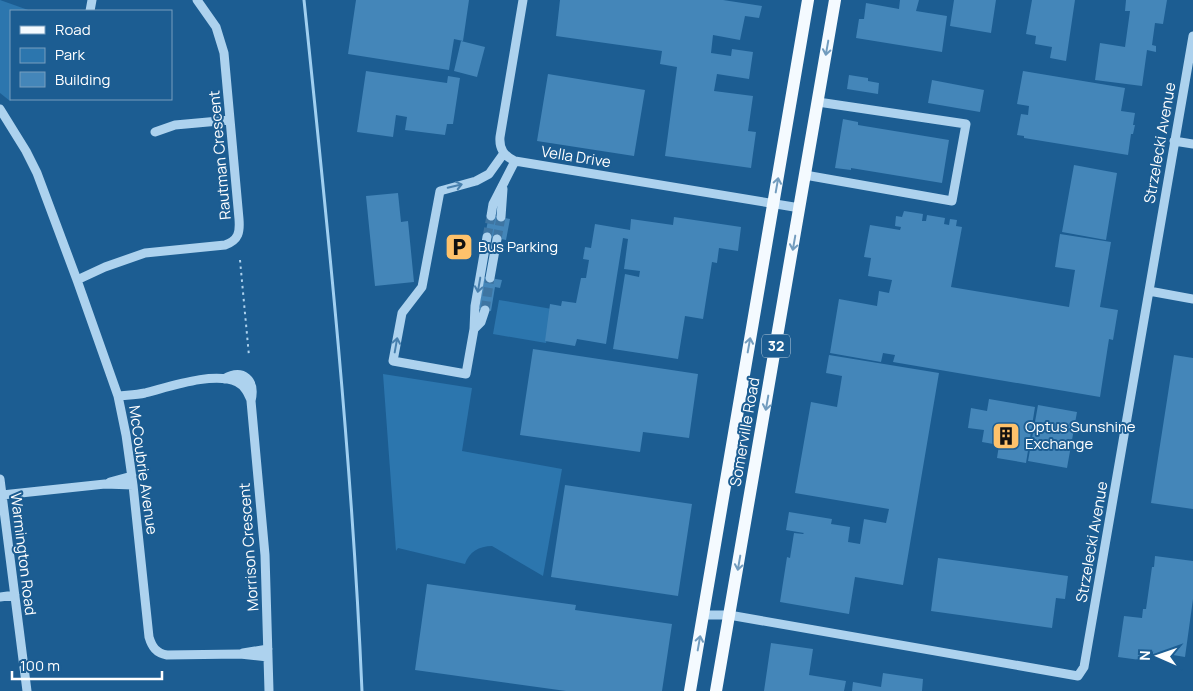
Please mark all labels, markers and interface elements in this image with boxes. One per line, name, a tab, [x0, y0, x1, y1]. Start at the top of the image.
legend	[10, 10, 172, 100]
text: Road	[55, 19, 91, 40]
one-way arrow	[821, 40, 831, 56]
text: Park	[55, 44, 85, 65]
text: Building	[55, 69, 110, 90]
street label: Strzelecki Avenue	[1139, 80, 1181, 205]
street label: Rautman Crescent	[203, 89, 236, 221]
street label: Vella Drive	[540, 141, 613, 172]
one-way arrow	[772, 177, 782, 193]
one-way arrow	[447, 181, 463, 190]
parking icon: Bus Parking	[444, 232, 474, 262]
one-way arrow	[788, 234, 798, 250]
place label: Bus Parking	[478, 236, 558, 257]
one-way arrow	[473, 276, 483, 292]
road number: 32	[762, 334, 790, 358]
one-way arrow	[745, 337, 755, 353]
one-way arrow	[392, 338, 402, 354]
street label: Somerville Road	[725, 376, 764, 488]
one-way arrow	[761, 395, 771, 411]
street label: McCoubrie Avenue	[124, 404, 163, 536]
place label: Optus Sunshine Exchange	[1025, 416, 1136, 454]
building icon: Optus Sunshine Exchange	[991, 421, 1021, 451]
street label: Strzelecki Avenue	[1071, 479, 1113, 604]
street label: Morrison Crescent	[234, 482, 263, 612]
street label: Warmington Road	[6, 492, 41, 616]
one-way arrow	[733, 555, 743, 571]
north arrow	[1133, 631, 1183, 681]
one-way arrow	[694, 635, 704, 651]
scale bar	[12, 648, 162, 680]
text: N	[1135, 650, 1154, 661]
text: 100 m	[20, 655, 60, 676]

